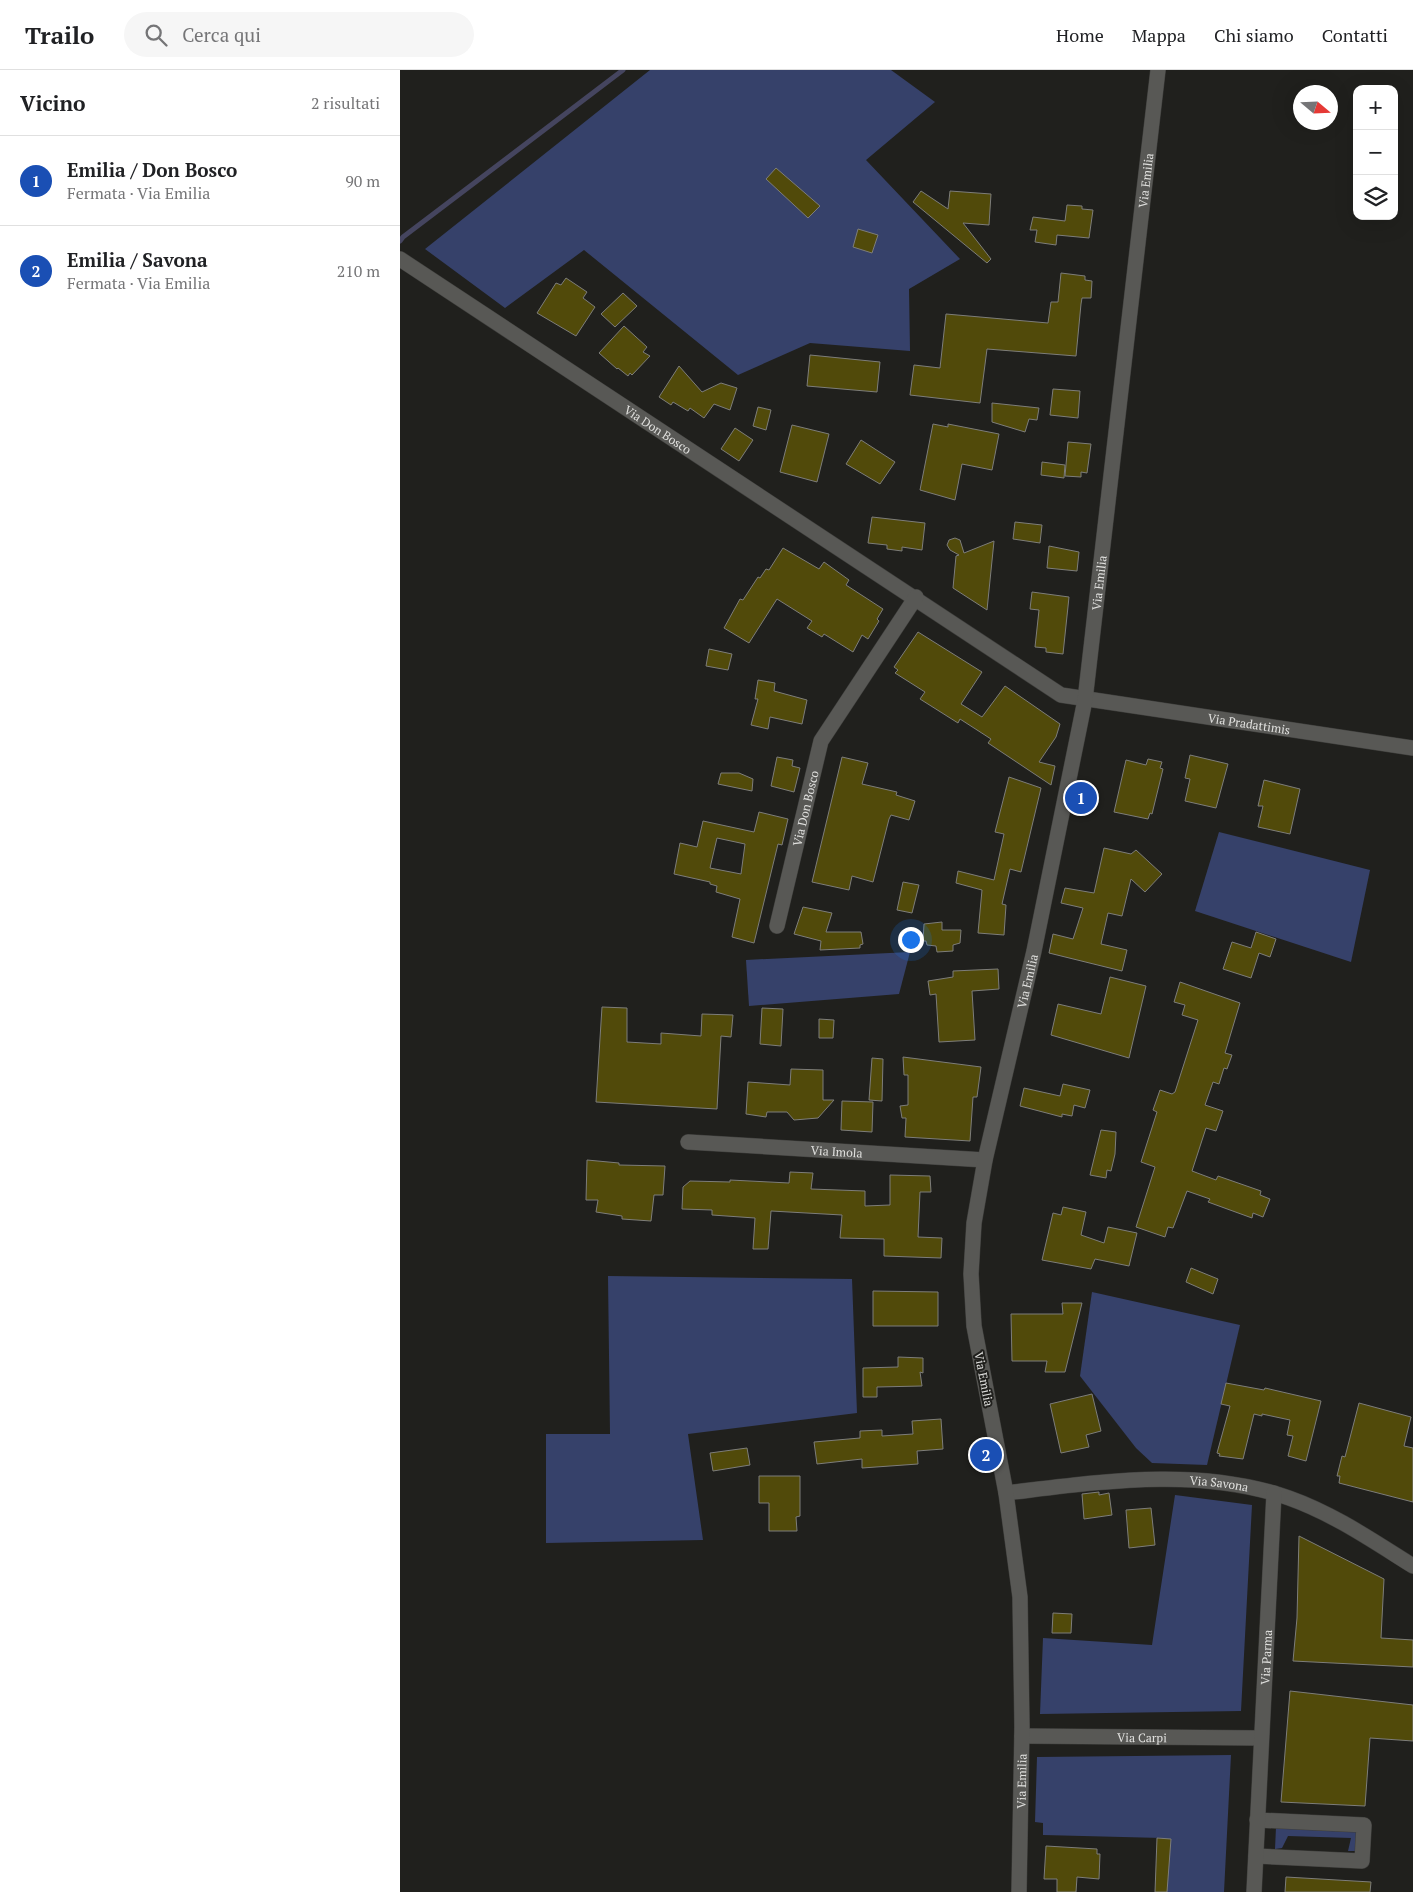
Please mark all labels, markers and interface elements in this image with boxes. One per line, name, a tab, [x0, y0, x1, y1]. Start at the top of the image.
search box	[124, 12, 474, 57]
text: Trailo	[25, 19, 94, 51]
icon: search	[142, 21, 170, 49]
text: Cerca qui	[182, 22, 261, 47]
text: Home	[1056, 23, 1104, 47]
text: Mappa	[1132, 23, 1186, 47]
text: Chi siamo	[1214, 23, 1294, 47]
text: Contatti	[1322, 23, 1388, 47]
north arrow	[1293, 85, 1338, 130]
map controls	[1353, 85, 1398, 220]
button: +	[1353, 85, 1398, 130]
text: Vicino	[20, 89, 86, 117]
text: 2 risultati	[311, 92, 380, 114]
button: −	[1353, 130, 1398, 175]
street label: Via Emilia	[1135, 152, 1156, 209]
text: Emilia / Don Bosco	[67, 157, 237, 182]
text: 1	[31, 170, 41, 192]
text: 90 m	[345, 170, 380, 192]
button: layers	[1353, 175, 1398, 220]
text: Fermata · Via Emilia	[67, 182, 210, 204]
text: Emilia / Savona	[67, 247, 208, 272]
text: 2	[31, 260, 41, 282]
text: 210 m	[337, 260, 380, 282]
text: Fermata · Via Emilia	[67, 272, 210, 294]
street label: Via Don Bosco	[622, 402, 695, 457]
street label: Via Emilia	[1088, 554, 1109, 611]
street label: Via Pradattimis	[1207, 710, 1291, 737]
street label: Via Don Bosco	[789, 769, 821, 848]
pin: 1	[1065, 779, 1097, 817]
your location	[898, 927, 924, 953]
street label: Via Emilia	[1013, 952, 1041, 1010]
street label: Via Imola	[810, 1142, 863, 1160]
street label: Via Emilia	[971, 1351, 997, 1407]
pin: 2	[970, 1436, 1002, 1474]
street label: Via Savona	[1189, 1472, 1250, 1494]
street label: Via Parma	[1257, 1629, 1275, 1685]
street label: Via Carpi	[1117, 1729, 1167, 1745]
street label: Via Emilia	[1013, 1753, 1029, 1809]

